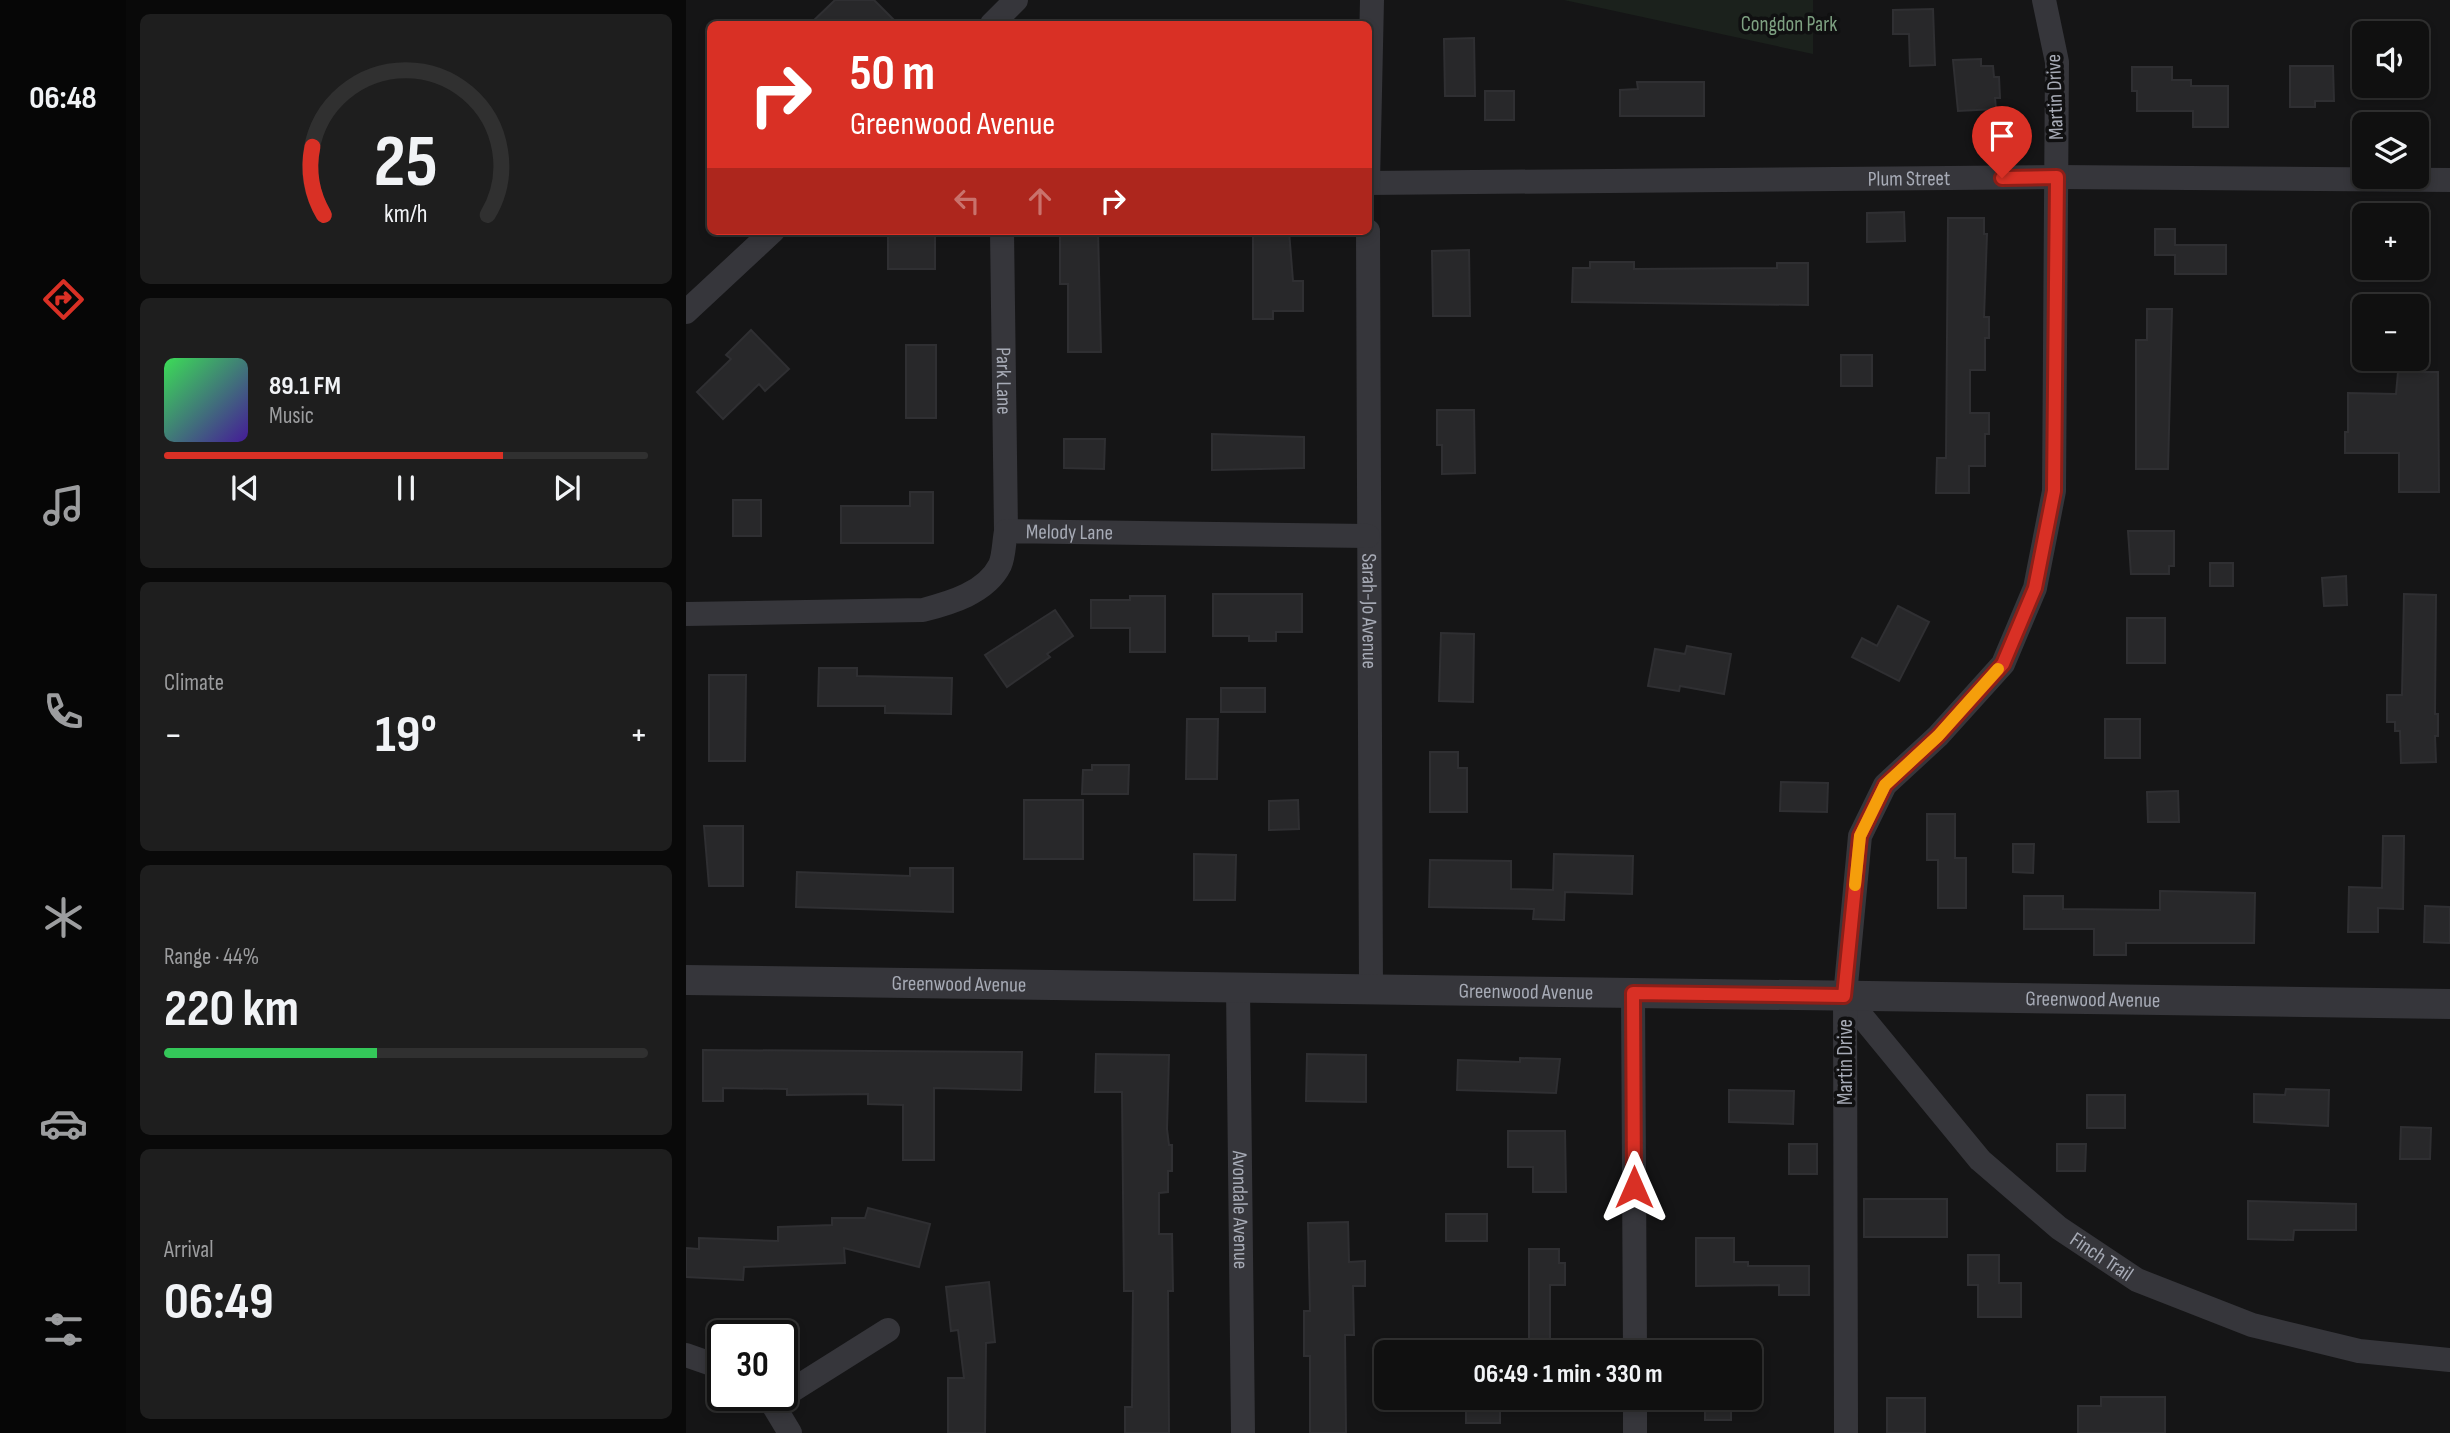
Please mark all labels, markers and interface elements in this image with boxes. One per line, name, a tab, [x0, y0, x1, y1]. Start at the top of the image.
park label: Congdon Park	[1741, 12, 1837, 37]
map controls	[2352, 21, 2429, 371]
button: sound	[2352, 21, 2429, 98]
text: 50 m	[850, 45, 935, 104]
icon: right	[735, 49, 826, 140]
street label: Martin Drive	[2041, 54, 2069, 140]
text: 06:48	[29, 79, 97, 118]
text: Greenwood Avenue	[850, 105, 1055, 144]
pin	[1972, 106, 2032, 178]
button: layers	[2352, 112, 2429, 189]
icon: arrive	[1983, 117, 2021, 155]
text: 25	[374, 119, 438, 207]
street label: Plum Street	[1867, 165, 1950, 191]
icon: left	[948, 182, 986, 220]
icon: ahead	[1021, 182, 1059, 220]
icon: right	[1094, 182, 1132, 220]
text: km/h	[384, 199, 428, 230]
button: +	[2352, 203, 2429, 280]
icon: directions	[39, 275, 88, 324]
button: −	[2352, 294, 2429, 371]
street label: Park Lane	[991, 347, 1017, 415]
text: 89.1 FM	[269, 371, 341, 402]
text: Music	[269, 402, 314, 430]
icon: previous	[226, 469, 264, 507]
icon: pause	[387, 469, 425, 507]
icon: next	[548, 469, 586, 507]
icon: music	[39, 481, 88, 530]
street label: Melody Lane	[1026, 519, 1113, 545]
street label: Sarah-Jo Avenue	[1357, 553, 1382, 669]
text: Climate	[164, 669, 224, 697]
icon: phone	[39, 687, 88, 736]
text: 19°	[375, 704, 437, 767]
text: −	[164, 713, 183, 758]
text: +	[629, 713, 648, 758]
icon: climate	[39, 893, 88, 942]
text: Range · 44%	[164, 943, 259, 971]
street label: Greenwood Avenue	[891, 970, 1027, 997]
text: 220 km	[164, 978, 299, 1041]
street label: Greenwood Avenue	[1458, 978, 1593, 1005]
street label: Greenwood Avenue	[2025, 986, 2160, 1013]
street label: Martin Drive	[1833, 1019, 1858, 1105]
icon: car	[39, 1099, 88, 1148]
street label: Avondale Avenue	[1227, 1150, 1254, 1269]
position arrow	[1597, 1150, 1671, 1224]
street label: Finch Trail	[2065, 1227, 2138, 1286]
text: Arrival	[164, 1236, 213, 1264]
text: 06:49	[164, 1271, 274, 1334]
icon: filters	[39, 1305, 88, 1354]
speed limit sign: 30	[707, 1320, 798, 1411]
text: 06:49 · 1 min · 330 m	[1474, 1359, 1662, 1390]

